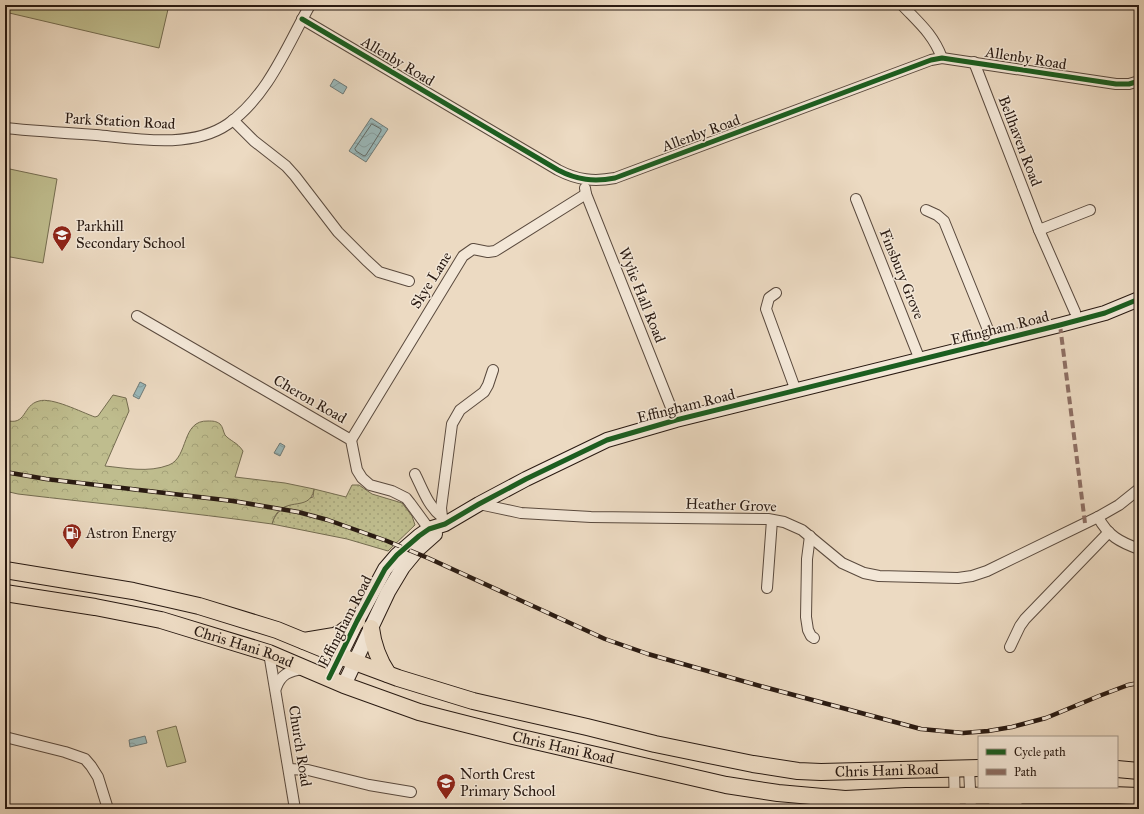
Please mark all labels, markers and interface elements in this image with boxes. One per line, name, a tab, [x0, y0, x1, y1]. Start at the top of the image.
street label: Allenby Road	[357, 32, 438, 90]
street label: Allenby Road	[983, 43, 1068, 73]
street label: Bellhaven Road	[995, 93, 1046, 189]
street label: Park Station Road	[64, 109, 176, 133]
street label: Allenby Road	[659, 110, 743, 156]
place label: Parkhill Secondary School	[76, 217, 186, 252]
school or university icon: Parkhill Secondary School	[51, 224, 73, 252]
street label: Finsbury Grove	[876, 226, 928, 322]
street label: Wylie Hall Road	[615, 245, 669, 346]
street label: Skye Lane	[406, 248, 456, 312]
street label: Effingham Road	[949, 307, 1051, 349]
street label: Cheron Road	[270, 371, 350, 427]
street label: Effingham Road	[635, 385, 737, 427]
street label: Heather Grove	[685, 494, 777, 516]
fuel station icon: Astron Energy	[61, 522, 83, 550]
place label: Astron Energy	[85, 524, 177, 542]
street label: Effingham Road	[314, 572, 376, 670]
street label: Chris Hani Road	[192, 622, 297, 672]
street label: Church Road	[285, 704, 315, 788]
street label: Chris Hani Road	[511, 727, 616, 768]
legend	[978, 736, 1118, 788]
text: Cycle path	[1014, 745, 1066, 759]
street label: Chris Hani Road	[835, 760, 939, 781]
place label: North Crest Primary School	[460, 765, 557, 800]
text: Path	[1014, 765, 1037, 779]
school or university icon: North Crest Primary School	[435, 772, 457, 800]

